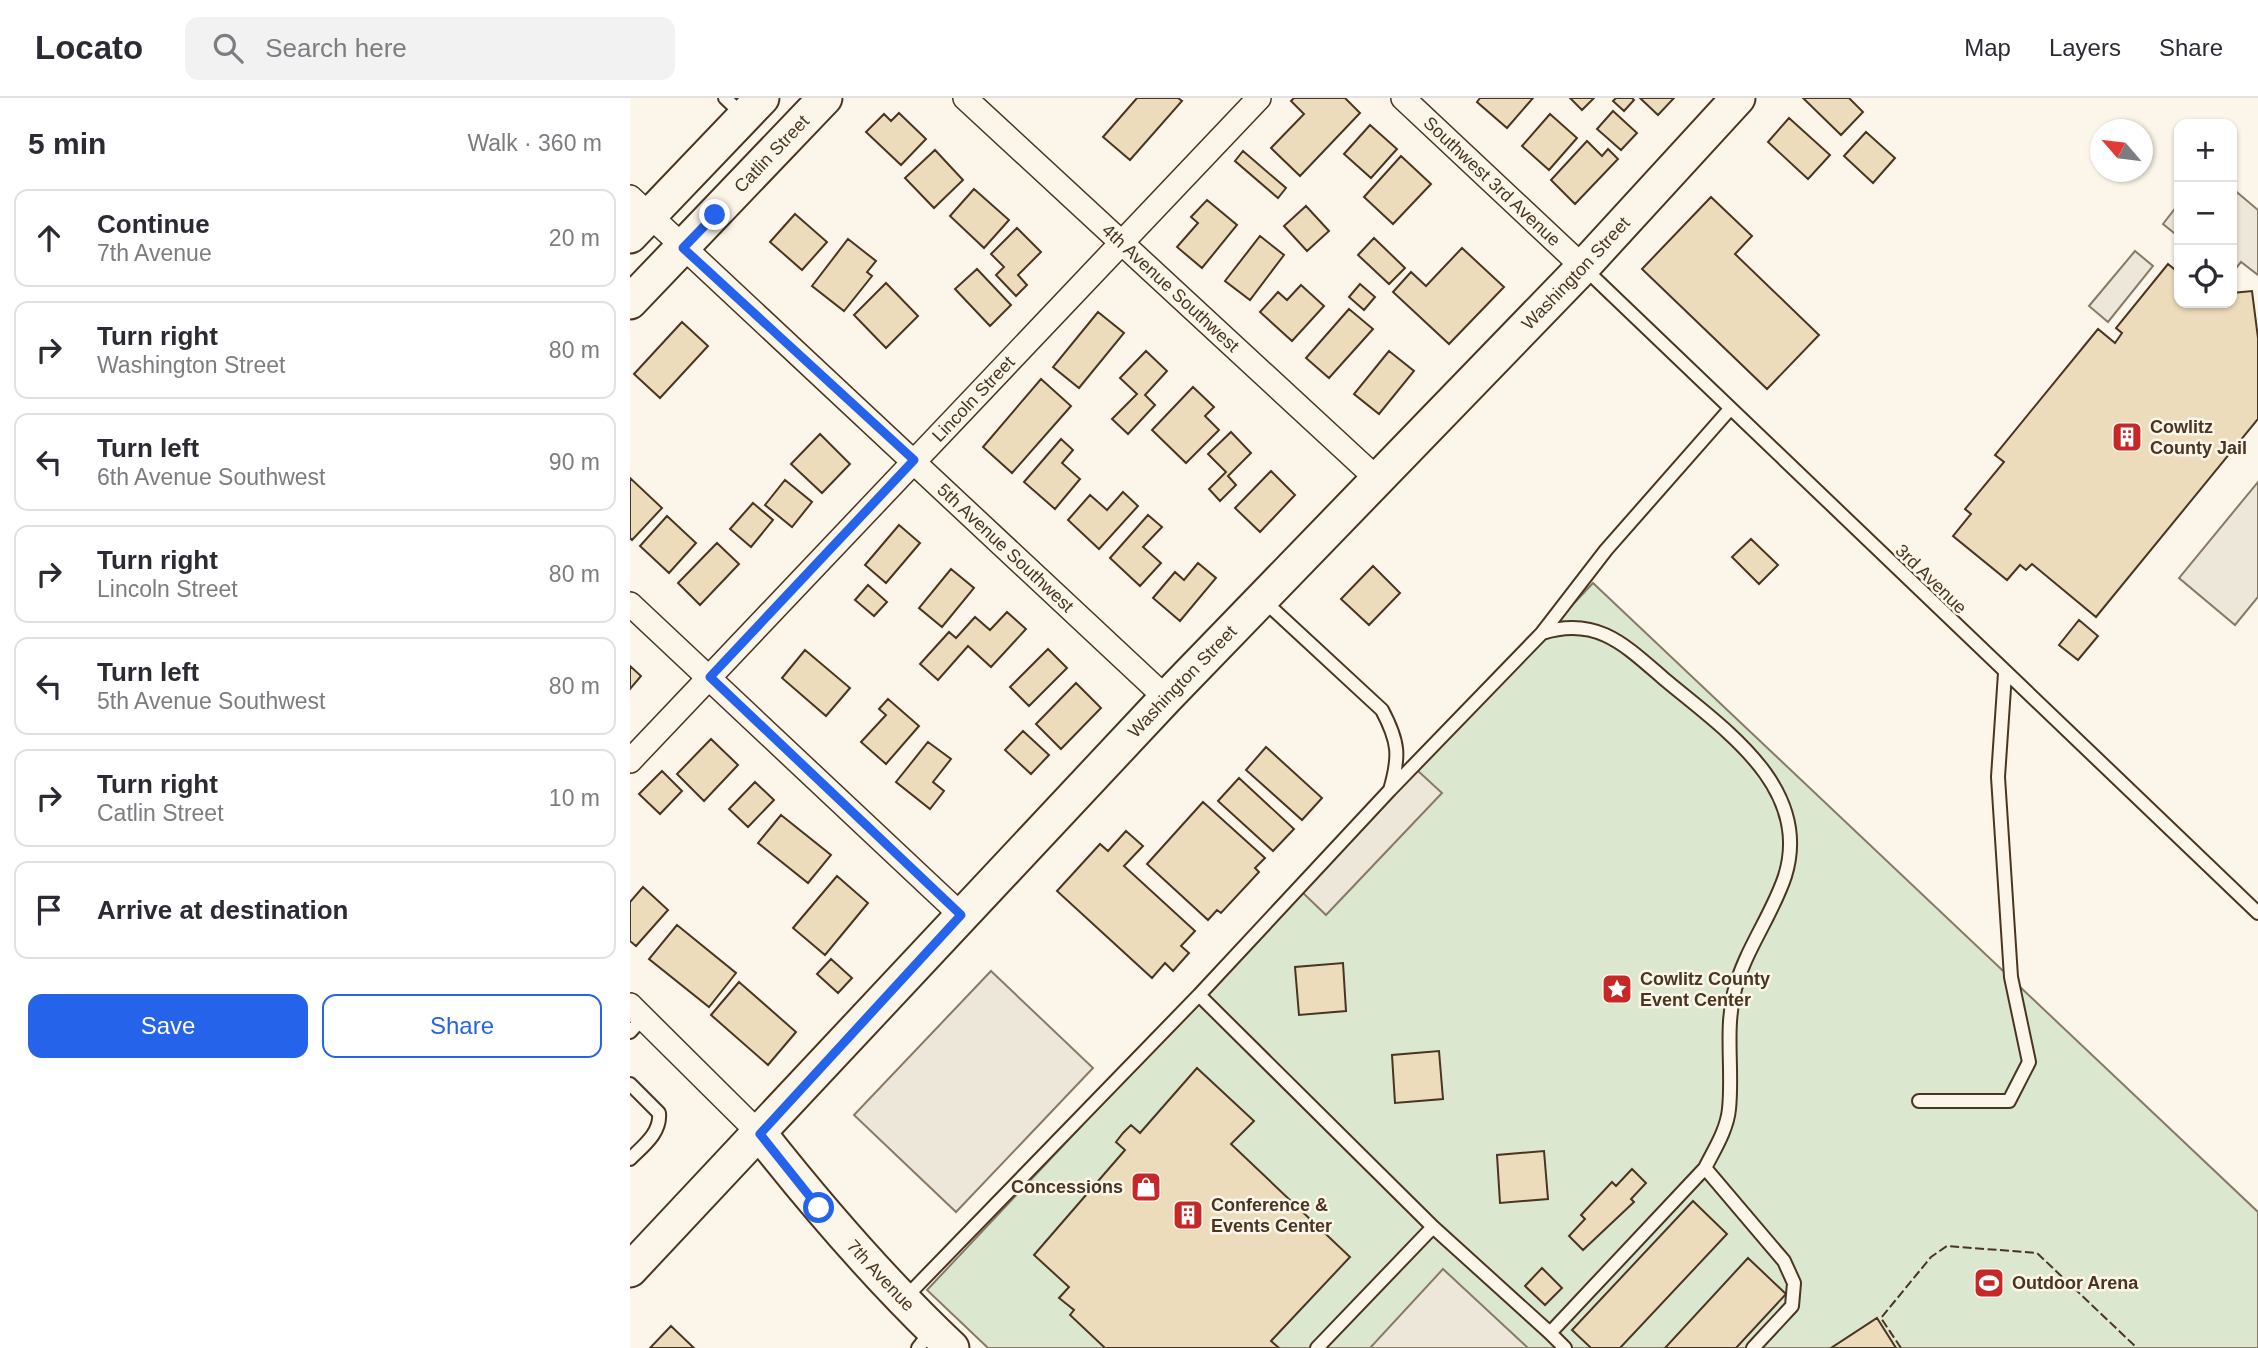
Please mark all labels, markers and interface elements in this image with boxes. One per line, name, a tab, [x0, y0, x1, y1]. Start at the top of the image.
search box	[185, 17, 675, 80]
text: Locato	[35, 29, 143, 66]
icon: search	[209, 29, 247, 67]
text: Search here	[265, 33, 407, 63]
text: Map	[1964, 34, 2011, 61]
text: Layers	[2049, 34, 2121, 61]
text: Share	[2159, 34, 2223, 61]
street label: Catlin Street	[730, 111, 813, 197]
street label: Southwest 3rd Avenue	[1420, 113, 1564, 250]
north arrow	[2090, 119, 2153, 182]
map controls	[2174, 119, 2237, 308]
button: +	[2174, 119, 2237, 182]
text: 5 min	[28, 127, 106, 160]
text: Walk · 360 m	[467, 130, 602, 156]
button: −	[2174, 182, 2237, 245]
route end	[699, 199, 730, 230]
text: Continue	[97, 209, 210, 239]
street label: Washington Street	[1518, 213, 1634, 334]
icon: ahead	[30, 219, 68, 257]
street label: 4th Avenue Southwest	[1098, 220, 1243, 356]
text: 20 m	[549, 225, 600, 251]
text: 7th Avenue	[97, 240, 212, 266]
button: locate	[2174, 245, 2237, 308]
text: Turn right	[97, 321, 218, 351]
icon: right	[30, 331, 68, 369]
text: 80 m	[549, 337, 600, 363]
text: Washington Street	[97, 352, 285, 378]
street label: Lincoln Street	[928, 352, 1019, 446]
place label: Cowlitz County Jail	[2150, 417, 2247, 458]
building icon: Cowlitz County Jail	[2110, 420, 2144, 454]
text: Turn left	[97, 433, 199, 463]
icon: left	[30, 443, 68, 481]
text: 90 m	[549, 449, 600, 475]
text: 6th Avenue Southwest	[97, 464, 325, 490]
street label: 5th Avenue Southwest	[933, 480, 1078, 616]
street label: 3rd Avenue	[1891, 540, 1971, 618]
text: Turn right	[97, 545, 218, 575]
icon: right	[30, 555, 68, 593]
text: 80 m	[549, 561, 600, 587]
text: Lincoln Street	[97, 576, 238, 602]
street label: Washington Street	[1124, 621, 1241, 742]
text: Turn left	[97, 657, 199, 687]
icon: left	[30, 667, 68, 705]
text: 80 m	[549, 673, 600, 699]
text: 5th Avenue Southwest	[97, 688, 325, 714]
text: Turn right	[97, 769, 218, 799]
icon: right	[30, 779, 68, 817]
text: 10 m	[549, 785, 600, 811]
text: Catlin Street	[97, 800, 224, 826]
icon: arrive	[30, 891, 68, 929]
text: Arrive at destination	[97, 895, 348, 925]
place label: Cowlitz County Event Center	[1640, 969, 1770, 1010]
place icon: Cowlitz County Event Center	[1600, 972, 1634, 1006]
button: Save	[28, 994, 308, 1058]
button: Share	[322, 994, 602, 1058]
shop icon: Concessions	[1129, 1170, 1163, 1204]
place label: Concessions	[1011, 1177, 1123, 1197]
route start	[803, 1192, 834, 1223]
place label: Conference & Events Center	[1211, 1195, 1332, 1236]
building icon: Conference & Events Center	[1171, 1198, 1205, 1232]
street label: 7th Avenue	[843, 1236, 919, 1315]
sports icon: Outdoor Arena	[1972, 1266, 2006, 1300]
place label: Outdoor Arena	[2012, 1273, 2139, 1293]

